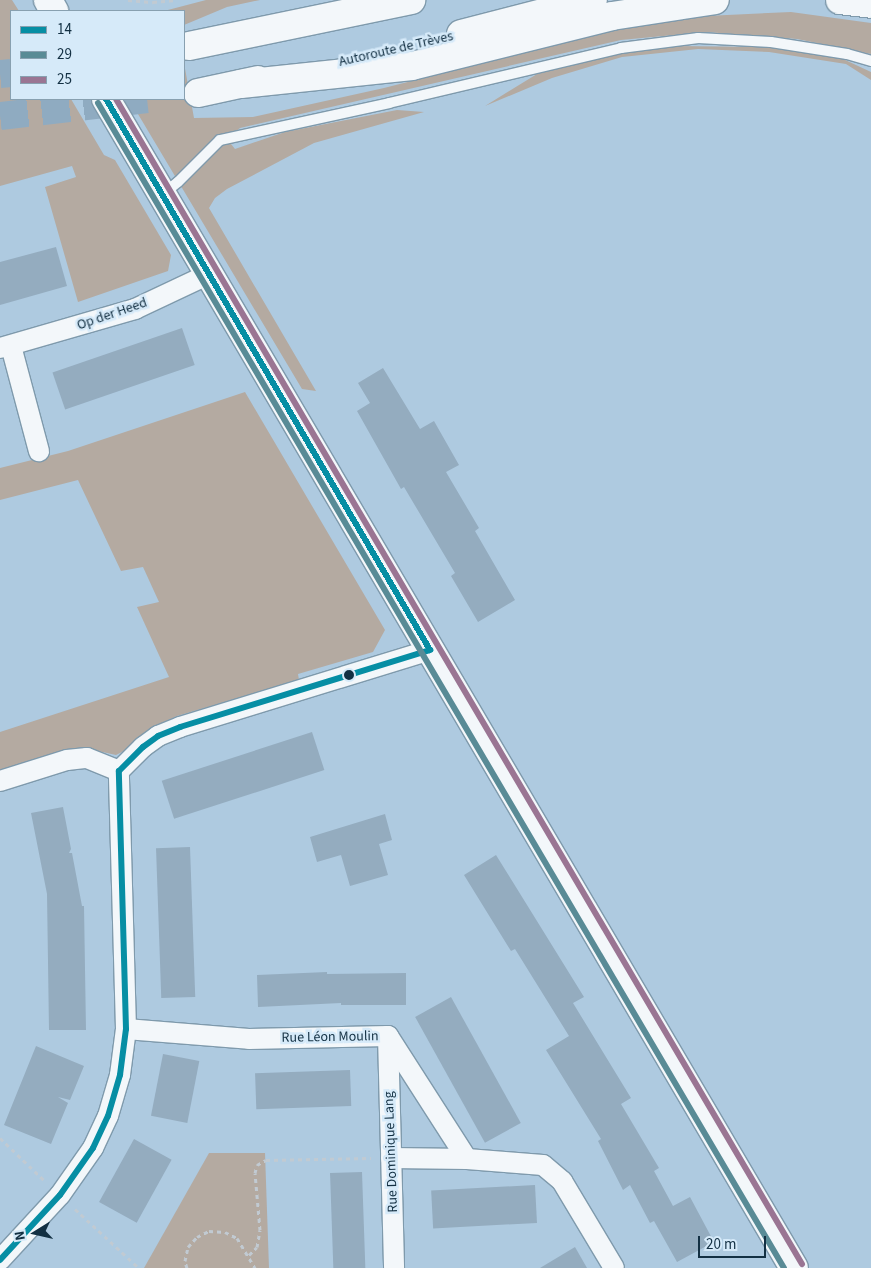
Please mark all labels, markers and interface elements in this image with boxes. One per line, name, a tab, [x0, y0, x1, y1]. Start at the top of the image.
legend	[10, 10, 185, 100]
text: 14	[57, 19, 72, 40]
street label: Autoroute de Trèves	[337, 28, 455, 70]
text: 29	[57, 44, 72, 65]
text: 25	[57, 69, 72, 90]
street label: Op der Heed	[75, 294, 149, 334]
unlabelled marker	[344, 670, 354, 680]
street label: Rue Léon Moulin	[281, 1028, 379, 1046]
street label: Rue Dominique Lang	[380, 1091, 402, 1213]
north arrow	[10, 1208, 60, 1258]
scale bar	[701, 1226, 768, 1258]
text: N	[10, 1229, 31, 1242]
text: 20 m	[706, 1234, 736, 1255]

